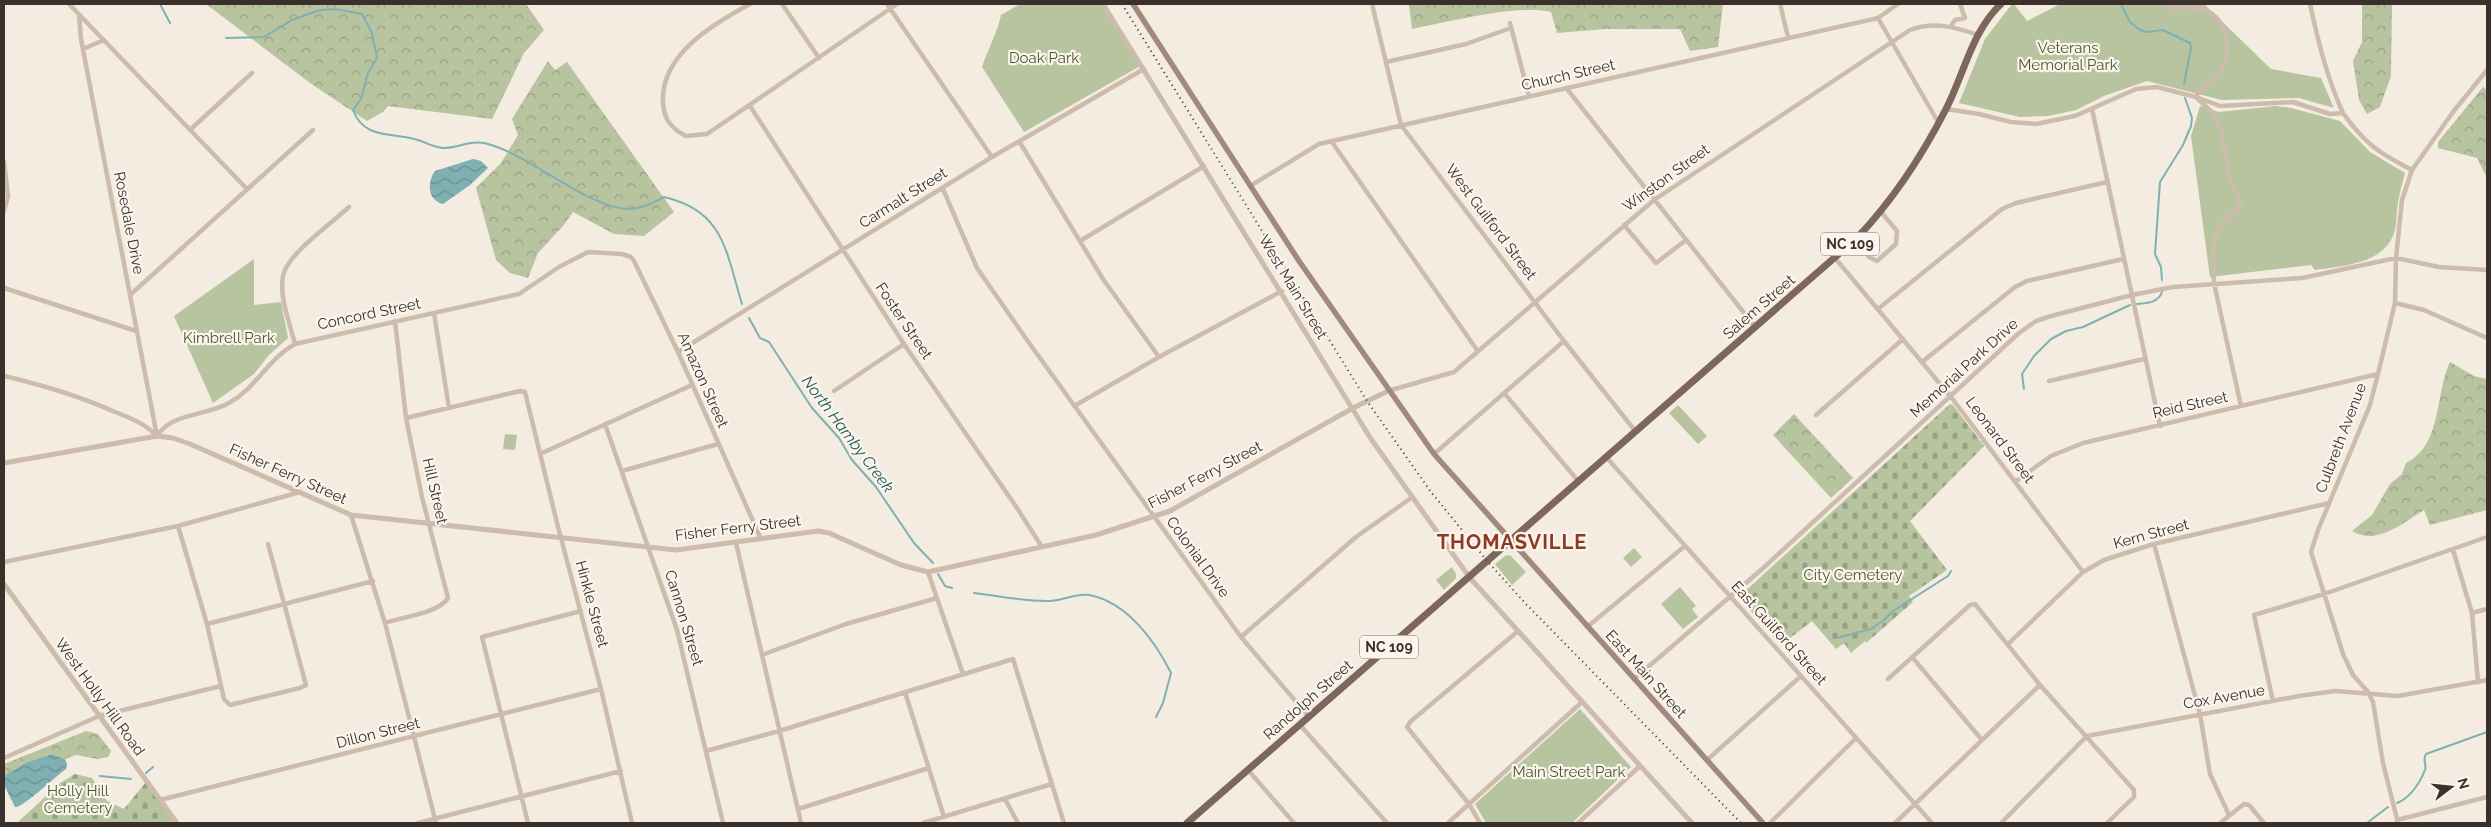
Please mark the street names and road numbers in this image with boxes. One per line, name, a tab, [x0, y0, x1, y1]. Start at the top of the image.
street label: Church Street	[1520, 56, 1616, 94]
street label: Winston Street	[1619, 140, 1713, 216]
street label: West Guilford Street	[1442, 161, 1540, 283]
street label: Carmalt Street	[856, 164, 950, 232]
street label: Rosedale Drive	[110, 170, 148, 276]
street label: West Main Street	[1255, 232, 1331, 342]
road number: NC 109	[1821, 232, 1879, 255]
street label: Salem Street	[1719, 271, 1799, 343]
street label: Foster Street	[872, 279, 936, 363]
street label: Concord Street	[316, 294, 422, 334]
street label: Memorial Park Drive	[1906, 315, 2022, 421]
street label: Amazon Street	[674, 330, 732, 430]
street label: Culbreth Avenue	[2312, 380, 2370, 495]
street label: Reid Street	[2151, 388, 2229, 422]
street label: Leonard Street	[1962, 393, 2038, 487]
street label: Fisher Ferry Street	[1145, 437, 1265, 513]
street label: Fisher Ferry Street	[227, 440, 349, 508]
street label: Hill Street	[419, 456, 451, 526]
street label: Fisher Ferry Street	[674, 511, 802, 545]
street label: Colonial Drive	[1163, 513, 1234, 601]
street label: Kern Street	[2111, 515, 2191, 553]
street label: Hinkle Street	[572, 559, 612, 649]
street label: Cannon Street	[661, 568, 707, 668]
street label: East Guilford Street	[1728, 577, 1830, 689]
street label: East Main Street	[1602, 626, 1690, 722]
street label: West Holly Hill Road	[51, 635, 149, 759]
road number: NC 109	[1360, 636, 1418, 659]
street label: Randolph Street	[1260, 656, 1356, 744]
street label: Cox Avenue	[2182, 681, 2266, 713]
street label: Dillon Street	[334, 714, 422, 752]

